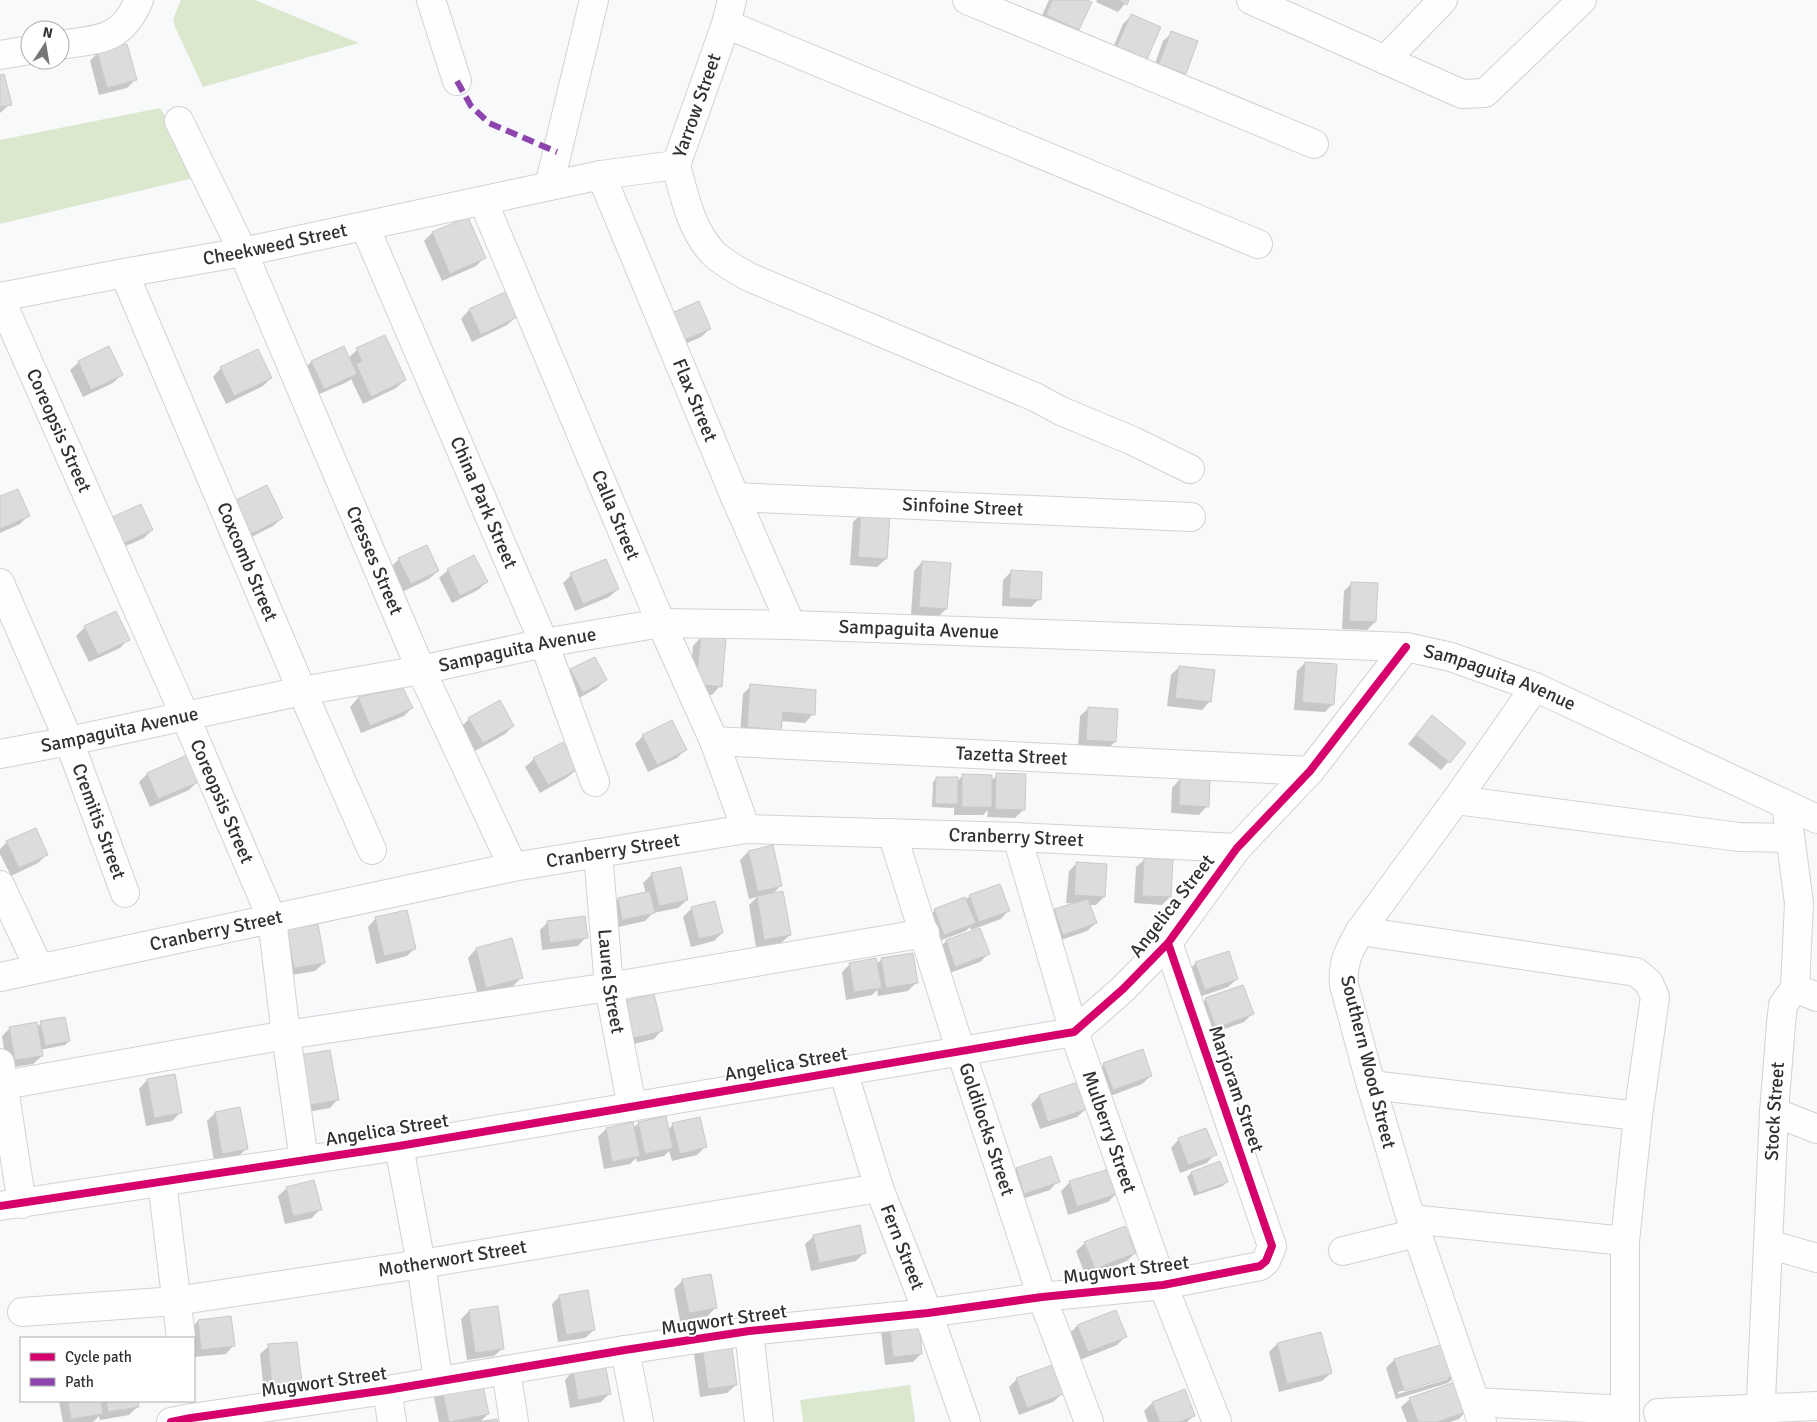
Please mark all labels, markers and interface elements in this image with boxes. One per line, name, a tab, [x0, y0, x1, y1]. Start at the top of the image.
north arrow	[20, 20, 70, 70]
text: N	[41, 23, 54, 42]
street label: Yarrow Street	[668, 50, 727, 161]
street label: Cheekweed Street	[201, 218, 350, 271]
street label: Flax Street	[667, 355, 723, 446]
street label: Coreopsis Street	[21, 365, 97, 497]
street label: China Park Street	[445, 433, 523, 573]
street label: Calla Street	[586, 467, 645, 564]
street label: Sinfoine Street	[902, 492, 1024, 522]
street label: Coxcomb Street	[211, 499, 283, 625]
street label: Cresses Street	[341, 502, 408, 619]
street label: Sampaguita Avenue	[838, 615, 1000, 644]
street label: Sampaguita Avenue	[436, 622, 598, 678]
street label: Sampaguita Avenue	[1421, 639, 1580, 716]
street label: Sampaguita Avenue	[39, 702, 201, 758]
street label: Coreopsis Street	[184, 736, 259, 868]
street label: Tazetta Street	[955, 741, 1069, 771]
street label: Cremitis Street	[66, 760, 131, 883]
street label: Cranberry Street	[948, 823, 1085, 852]
street label: Cranberry Street	[544, 828, 682, 873]
street label: Angelica Street	[1124, 849, 1220, 962]
street label: Cranberry Street	[148, 905, 285, 957]
street label: Laurel Street	[592, 928, 630, 1036]
street label: Southern Wood Street	[1335, 973, 1401, 1151]
street label: Marjoram Street	[1203, 1022, 1269, 1156]
street label: Angelica Street	[723, 1041, 850, 1087]
street label: Goldilocks Street	[953, 1060, 1020, 1199]
street label: Stock Street	[1760, 1061, 1790, 1161]
street label: Mulberry Street	[1077, 1067, 1142, 1197]
street label: Angelica Street	[324, 1108, 451, 1152]
street label: Fern Street	[875, 1201, 930, 1294]
street label: Motherwort Street	[376, 1235, 529, 1282]
street label: Mugwort Street	[1062, 1250, 1191, 1290]
street label: Mugwort Street	[660, 1299, 789, 1341]
legend	[20, 1337, 195, 1402]
text: Cycle path	[65, 1348, 132, 1366]
street label: Mugwort Street	[260, 1361, 389, 1403]
text: Path	[65, 1373, 94, 1391]

